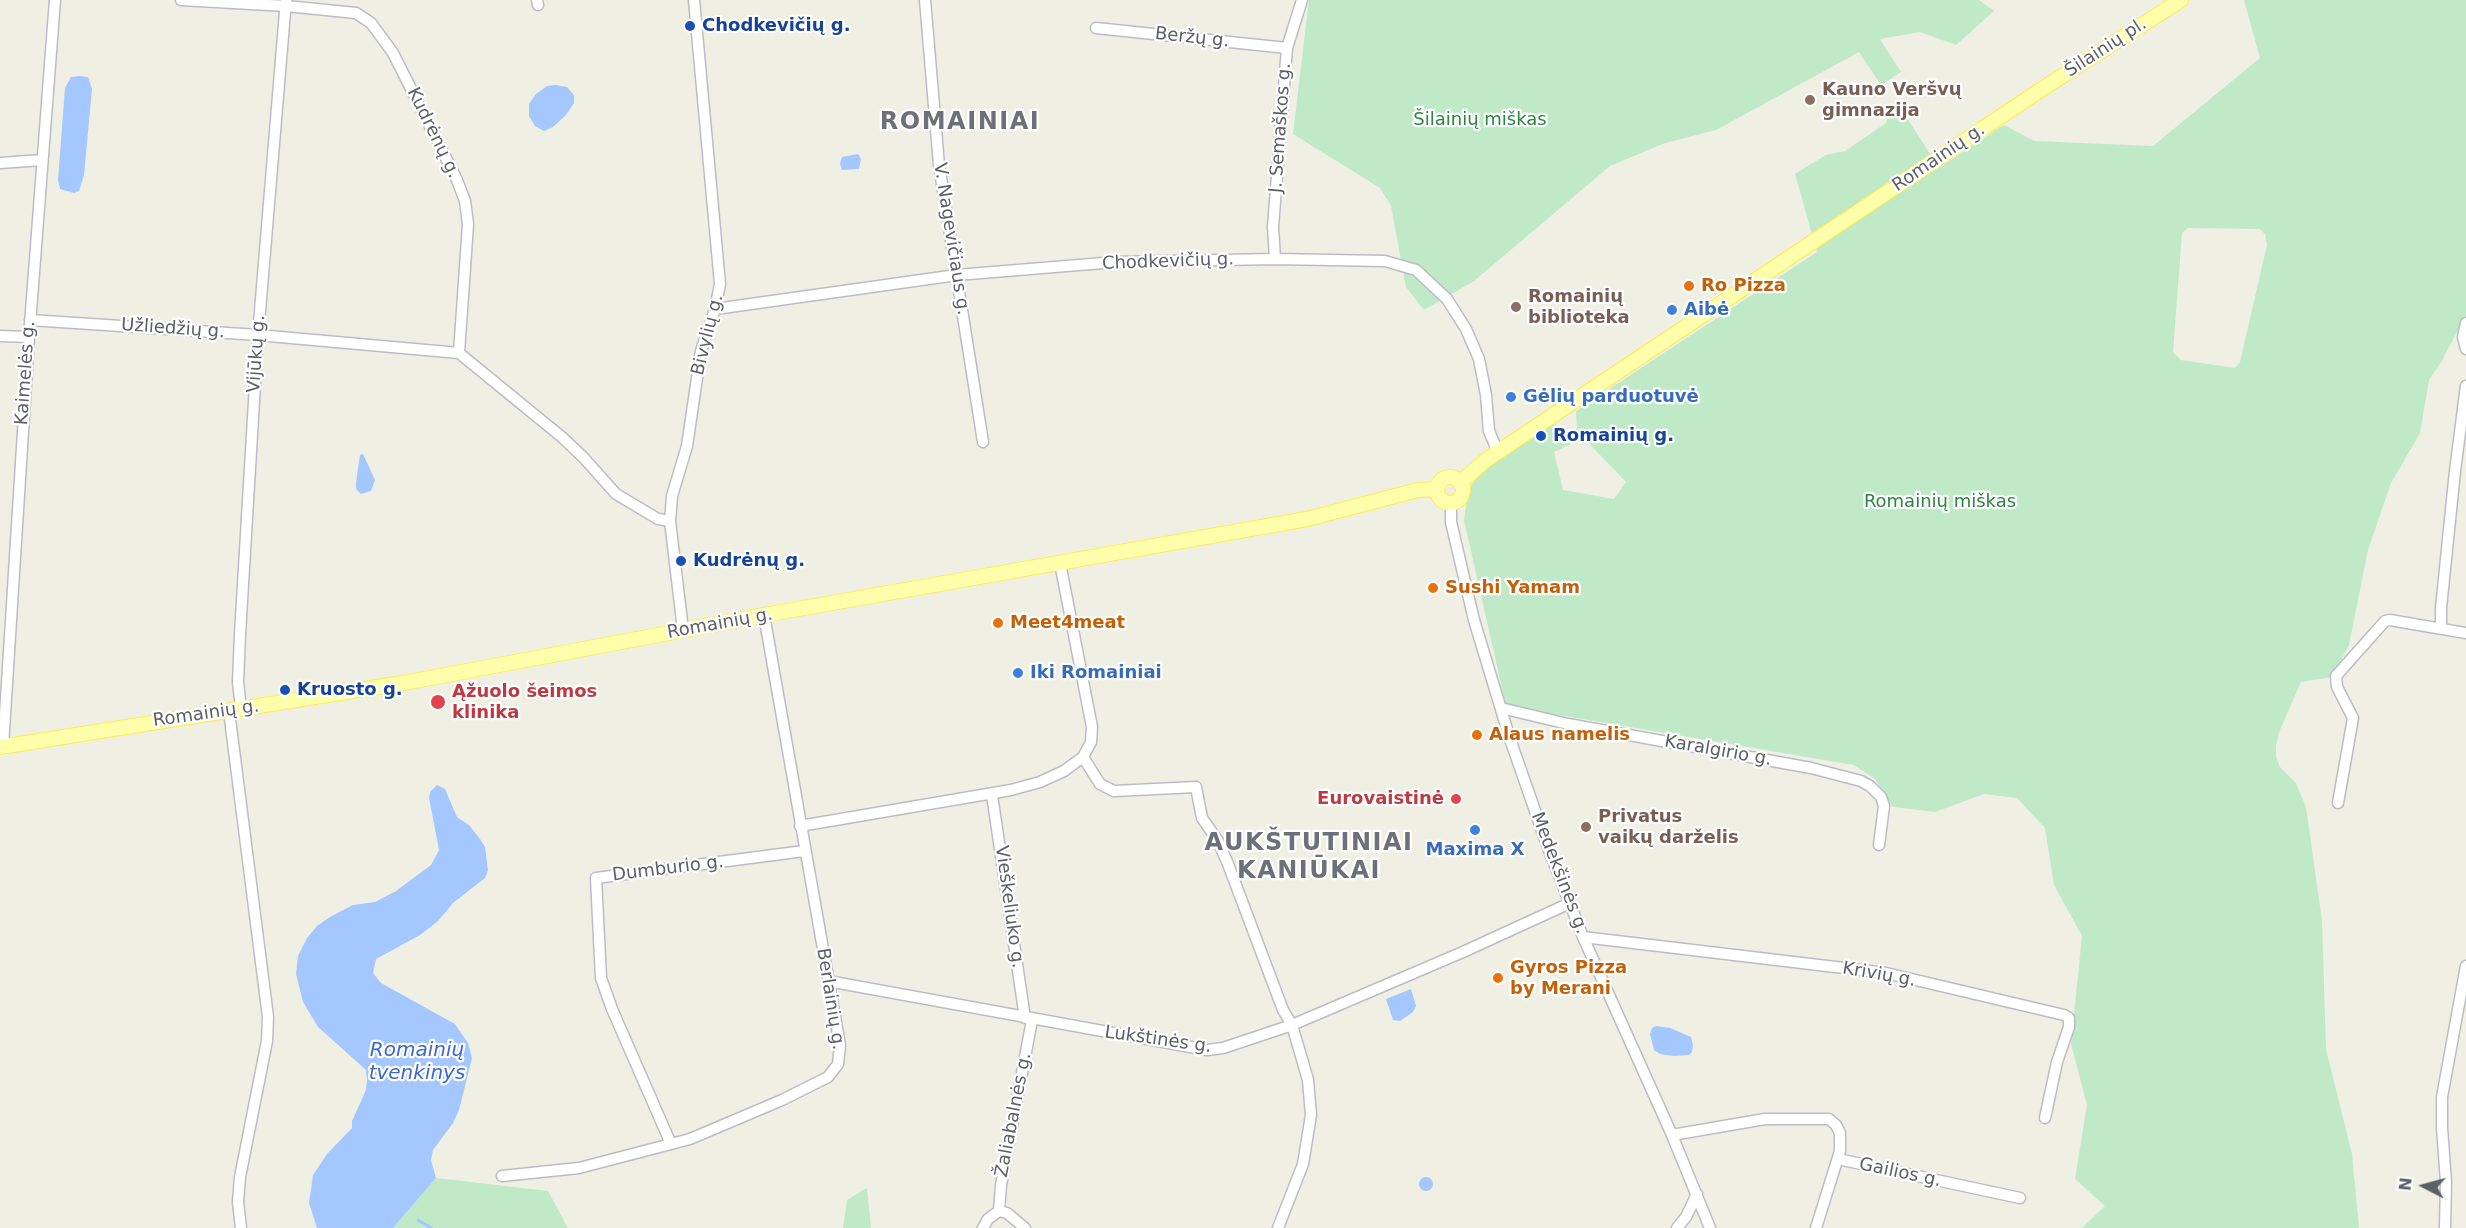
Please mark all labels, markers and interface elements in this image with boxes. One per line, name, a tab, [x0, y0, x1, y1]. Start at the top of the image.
street label: Šilainių pl.	[2061, 14, 2151, 82]
place label: Chodkevičių g.	[702, 15, 851, 37]
marker: Chodkevičių g.	[683, 19, 697, 33]
street label: Beržų g.	[1154, 23, 1230, 53]
street label: J. Semaškos g.	[1266, 62, 1296, 194]
place label: Kauno Veršvų gimnazija	[1822, 79, 1962, 122]
street label: Kudrėnų g.	[402, 84, 464, 182]
marker: Kauno Veršvų gimnazija	[1803, 93, 1817, 107]
district label: ROMAINIAI	[880, 109, 1040, 137]
park label: Šilainių miškas	[1413, 109, 1547, 131]
street label: Romainių g.	[1889, 119, 1989, 197]
street label: V. Nagevičiaus g.	[928, 161, 974, 317]
street label: Chodkevičių g.	[1102, 249, 1234, 275]
place label: Ro Pizza	[1701, 275, 1786, 297]
marker: Ro Pizza	[1682, 279, 1696, 293]
place label: Romainių biblioteka	[1528, 286, 1630, 328]
street label: Bivylių g.	[687, 292, 729, 378]
place label: Aibė	[1684, 299, 1729, 321]
marker: Romainių biblioteka	[1509, 300, 1523, 314]
marker: Aibė	[1665, 303, 1679, 317]
street label: Vijūkų g.	[244, 314, 270, 394]
street label: Užliedžių g.	[120, 315, 226, 343]
street label: Kaimelės g.	[12, 320, 40, 426]
place label: Gėlių parduotuvė	[1523, 386, 1699, 408]
marker: Gėlių parduotuvė	[1504, 390, 1518, 404]
place label: Romainių g.	[1553, 425, 1674, 447]
marker: Romainių g.	[1534, 429, 1548, 443]
park label: Romainių miškas	[1864, 491, 2016, 513]
place label: Kudrėnų g.	[693, 550, 805, 572]
marker: Kudrėnų g.	[674, 554, 688, 568]
place label: Sushi Yamam	[1445, 577, 1580, 599]
marker: Sushi Yamam	[1426, 581, 1440, 595]
street label: Romainių g.	[665, 604, 775, 644]
place label: Meet4meat	[1010, 612, 1125, 634]
marker: Meet4meat	[991, 616, 1005, 630]
place label: Iki Romainiai	[1030, 662, 1162, 684]
marker: Iki Romainiai	[1011, 666, 1025, 680]
place label: Kruosto g.	[297, 679, 403, 701]
place label: Ąžuolo šeimos klinika	[452, 681, 597, 724]
marker: Kruosto g.	[278, 683, 292, 697]
marker: Ąžuolo šeimos klinika	[429, 693, 447, 711]
street label: Romainių g.	[152, 696, 260, 732]
place label: Alaus namelis	[1489, 724, 1630, 746]
marker: Alaus namelis	[1470, 728, 1484, 742]
street label: Karalgirio g.	[1663, 731, 1773, 771]
place label: Eurovaistinė	[1317, 788, 1444, 810]
marker: Eurovaistinė	[1449, 792, 1463, 806]
place label: Privatus vaikų darželis	[1598, 806, 1739, 848]
street label: Medekšinės g.	[1526, 809, 1592, 937]
marker: Privatus vaikų darželis	[1579, 820, 1593, 834]
marker: Maxima X	[1468, 823, 1482, 837]
district label: AUKŠTUTINIAI KANIŪKAI	[1205, 830, 1413, 886]
place label: Maxima X	[1426, 839, 1524, 861]
street label: Vieškeliuko g.	[990, 844, 1028, 970]
street label: Dumburio g.	[611, 851, 725, 887]
street label: Berlainių g.	[811, 947, 849, 1051]
place label: Gyros Pizza by Merani	[1510, 957, 1627, 1000]
street label: Krivių g.	[1841, 958, 1917, 992]
marker: Gyros Pizza by Merani	[1491, 971, 1505, 985]
street label: Lukštinės g.	[1103, 1022, 1213, 1058]
water label: Romainių tvenkinys	[369, 1039, 465, 1086]
street label: Žaliabalnės g.	[991, 1051, 1037, 1179]
street label: Gailios g.	[1857, 1154, 1943, 1192]
north arrow	[2394, 1156, 2454, 1216]
text: N	[2395, 1176, 2416, 1192]

